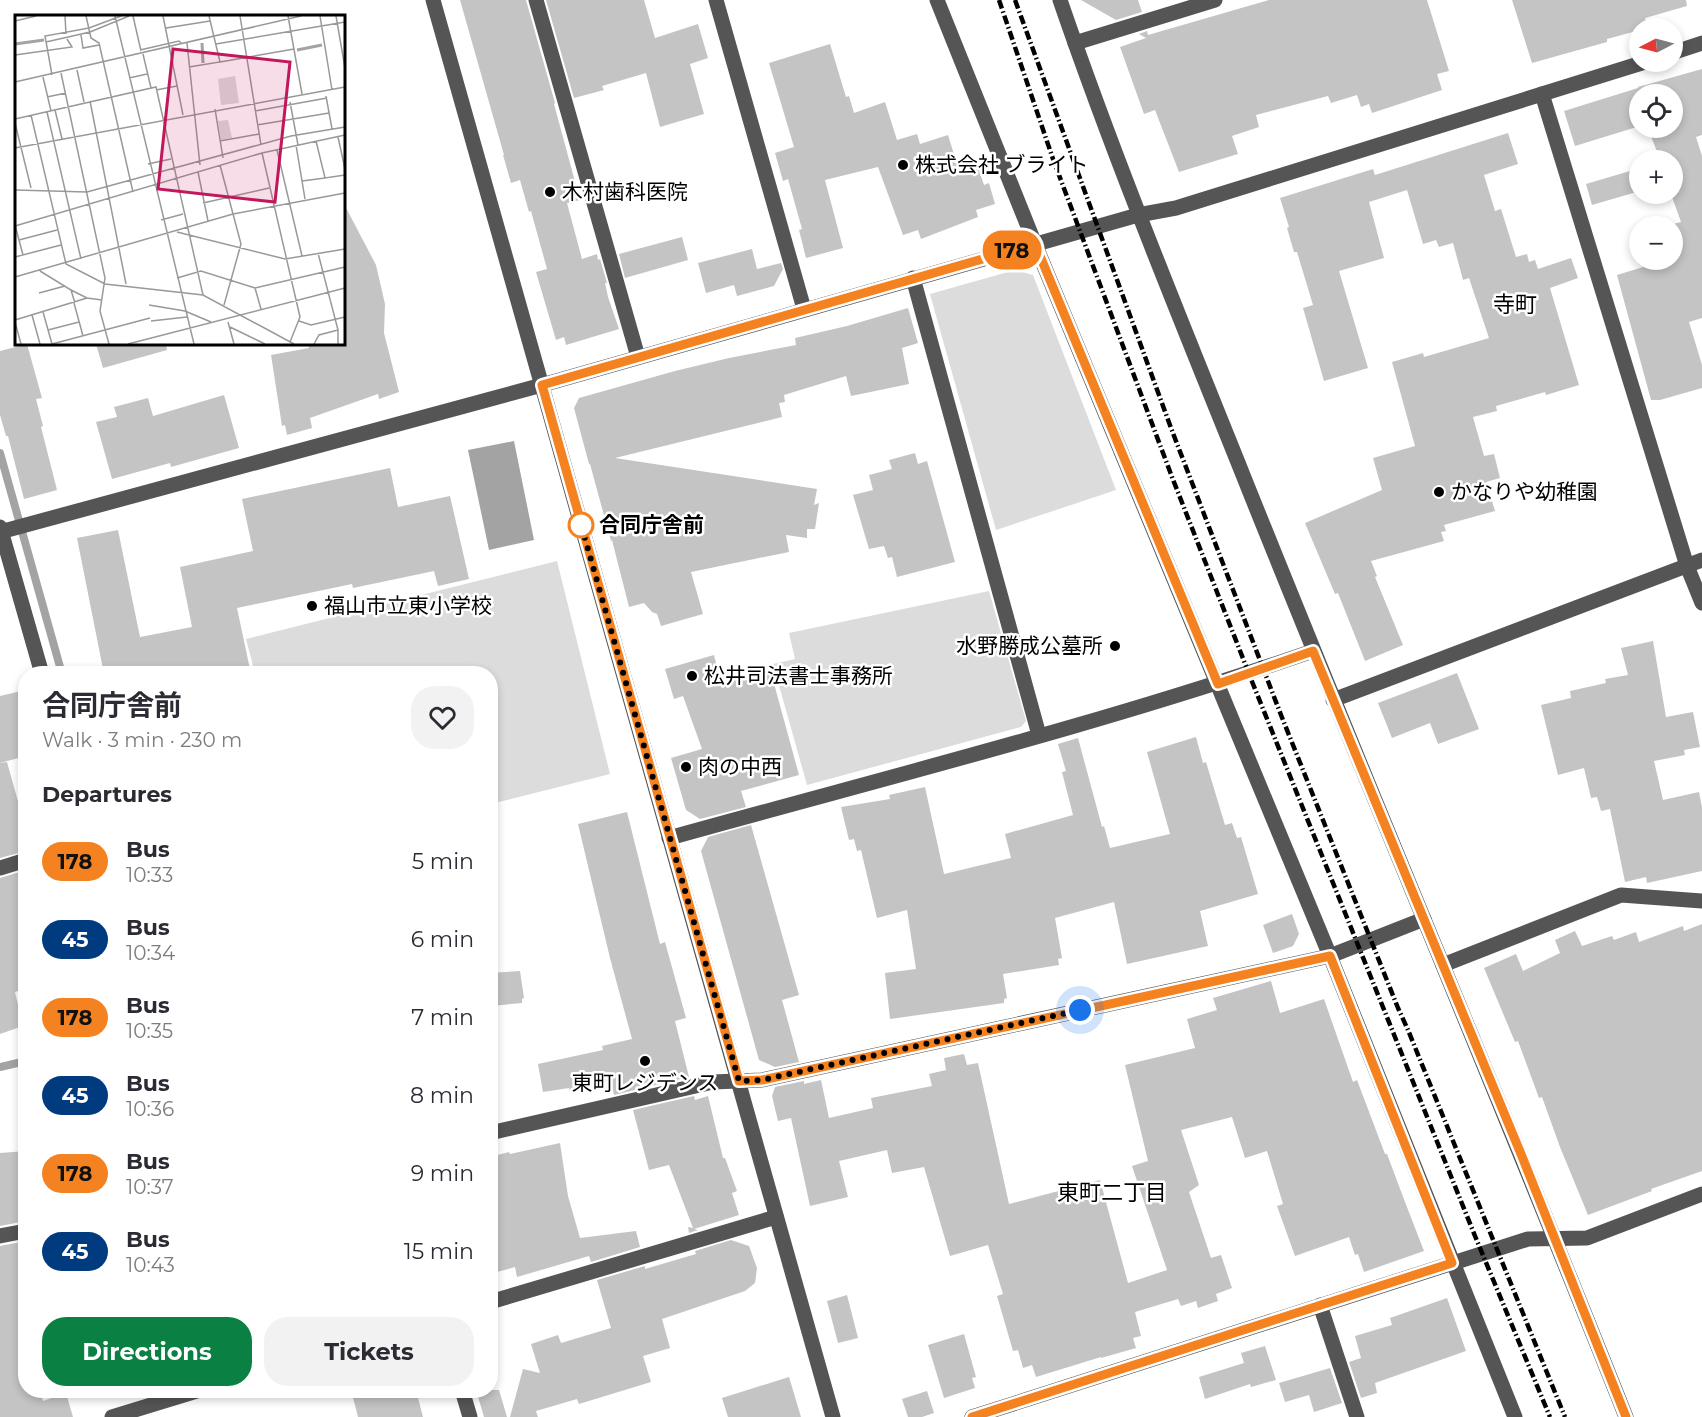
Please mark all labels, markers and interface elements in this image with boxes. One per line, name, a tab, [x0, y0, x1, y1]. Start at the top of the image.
inset map	[15, 15, 345, 345]
north arrow	[1629, 18, 1683, 72]
map controls	[1629, 18, 1683, 270]
button: locate	[1629, 84, 1683, 138]
button: +	[1629, 150, 1683, 204]
place label: 株式会社 ブライト	[915, 152, 1089, 177]
marker: 株式会社 ブライト	[896, 158, 910, 172]
place label: 木村歯科医院	[562, 179, 688, 204]
marker: 木村歯科医院	[543, 185, 557, 199]
button: −	[1629, 216, 1683, 270]
line badge: 178	[978, 230, 1046, 270]
text: 178	[995, 238, 1029, 263]
district label: 寺町	[1493, 291, 1537, 318]
place label: かなりや幼稚園	[1451, 479, 1598, 504]
marker: かなりや幼稚園	[1432, 485, 1446, 499]
marker: 合同庁舎前	[568, 512, 594, 538]
place label: 合同庁舎前	[599, 512, 704, 537]
place label: 福山市立東小学校	[324, 593, 492, 618]
marker: 福山市立東小学校	[305, 599, 319, 613]
place label: 水野勝成公墓所	[956, 633, 1103, 658]
marker: 水野勝成公墓所	[1108, 639, 1122, 653]
place label: 松井司法書士事務所	[704, 663, 893, 688]
marker: 松井司法書士事務所	[685, 669, 699, 683]
button: heart	[411, 686, 474, 749]
text: 合同庁舎前	[42, 688, 182, 722]
text: Walk · 3 min · 230 m	[42, 728, 242, 752]
place label: 肉の中西	[698, 754, 782, 779]
marker: 肉の中西	[679, 760, 693, 774]
text: Departures	[42, 781, 172, 808]
text: Bus	[126, 836, 170, 863]
text: 5 min	[412, 848, 474, 875]
text: 178	[58, 849, 92, 874]
text: 10:33	[126, 863, 173, 887]
text: Bus	[126, 914, 170, 941]
text: 6 min	[411, 926, 474, 953]
text: 45	[62, 927, 88, 952]
text: 10:34	[126, 941, 175, 965]
text: Bus	[126, 992, 170, 1019]
your location	[1065, 995, 1095, 1025]
text: 7 min	[411, 1004, 474, 1031]
text: 178	[58, 1005, 92, 1030]
text: 10:35	[126, 1019, 173, 1043]
marker: 東町レジデンス	[638, 1054, 652, 1068]
text: Bus	[126, 1070, 170, 1097]
place label: 東町レジデンス	[572, 1070, 718, 1095]
text: 8 min	[410, 1082, 474, 1109]
text: 45	[62, 1083, 88, 1108]
text: 10:36	[126, 1097, 174, 1121]
text: Bus	[126, 1148, 170, 1175]
text: 9 min	[411, 1160, 474, 1187]
text: 178	[58, 1161, 92, 1186]
text: 10:37	[126, 1175, 174, 1199]
district label: 東町二丁目	[1057, 1179, 1167, 1206]
text: Bus	[126, 1226, 170, 1253]
text: 15 min	[404, 1238, 474, 1265]
text: 45	[62, 1239, 88, 1264]
text: 10:43	[126, 1253, 175, 1277]
button: Directions	[42, 1317, 252, 1386]
button: Tickets	[264, 1317, 474, 1386]

